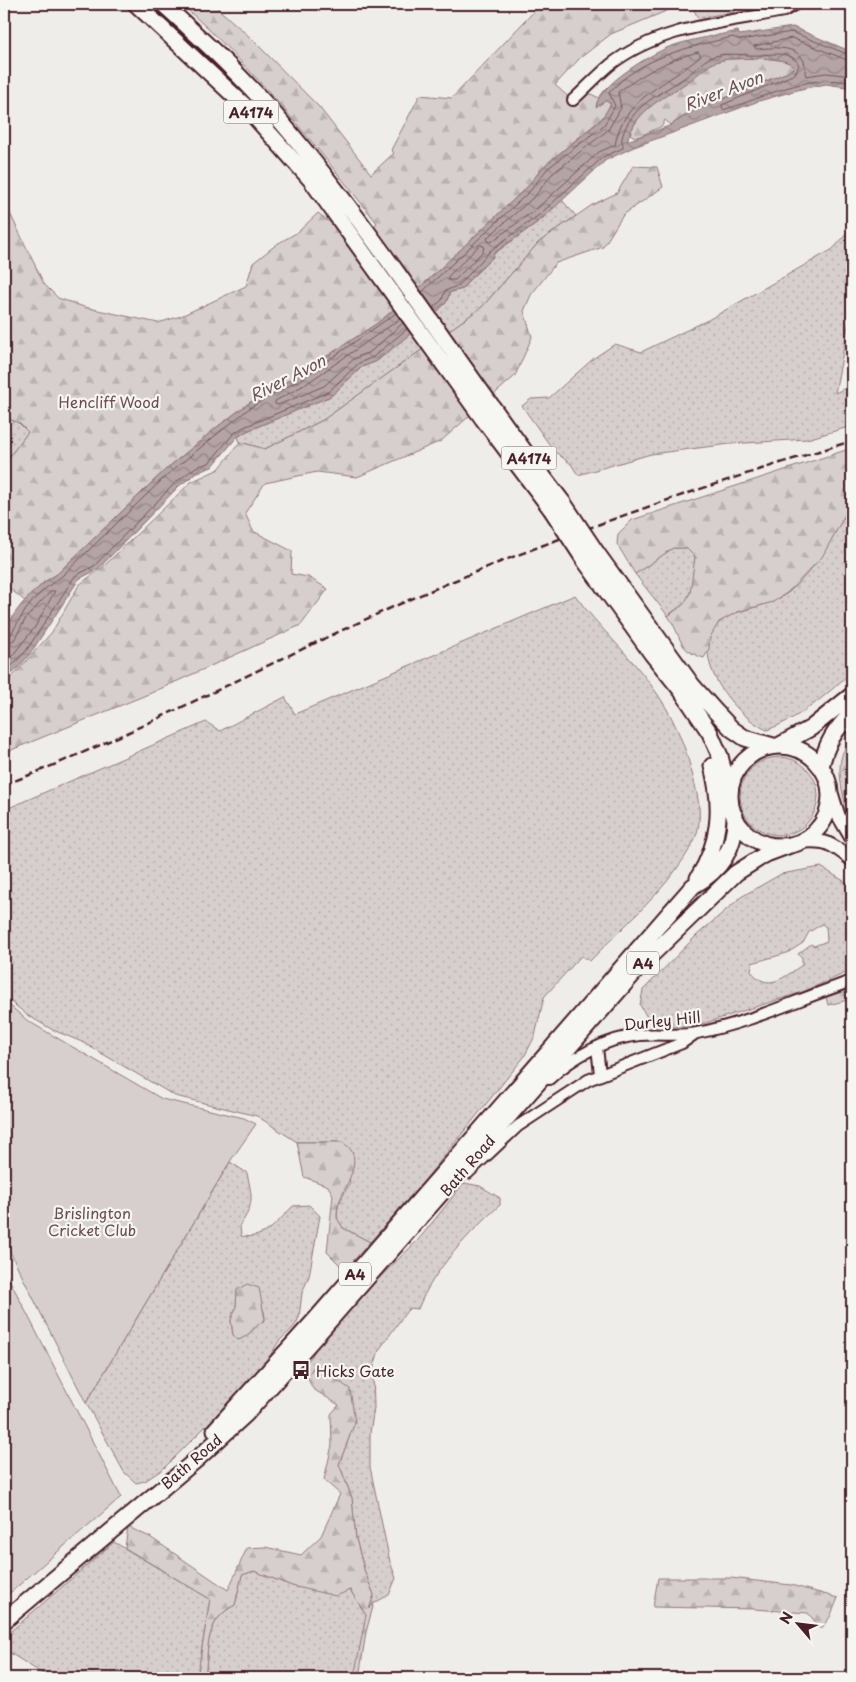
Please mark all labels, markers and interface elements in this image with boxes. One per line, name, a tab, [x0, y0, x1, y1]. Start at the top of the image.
water label: River Avon	[680, 64, 767, 116]
road number: A4174	[224, 100, 278, 124]
water label: River Avon	[245, 347, 330, 406]
park label: Hencliff Wood	[59, 390, 160, 413]
road number: A4174	[502, 446, 556, 469]
road number: A4	[627, 951, 659, 974]
street label: Durley Hill	[623, 1005, 701, 1035]
street label: Bath Road	[434, 1129, 500, 1201]
park label: Brislington Cricket Club	[48, 1201, 136, 1241]
road number: A4	[339, 1262, 371, 1286]
bus stop icon: Hicks Gate	[290, 1359, 312, 1381]
place label: Hicks Gate	[316, 1359, 395, 1382]
street label: Bath Road	[155, 1428, 227, 1494]
north arrow	[774, 1600, 824, 1650]
text: N	[774, 1608, 798, 1627]

